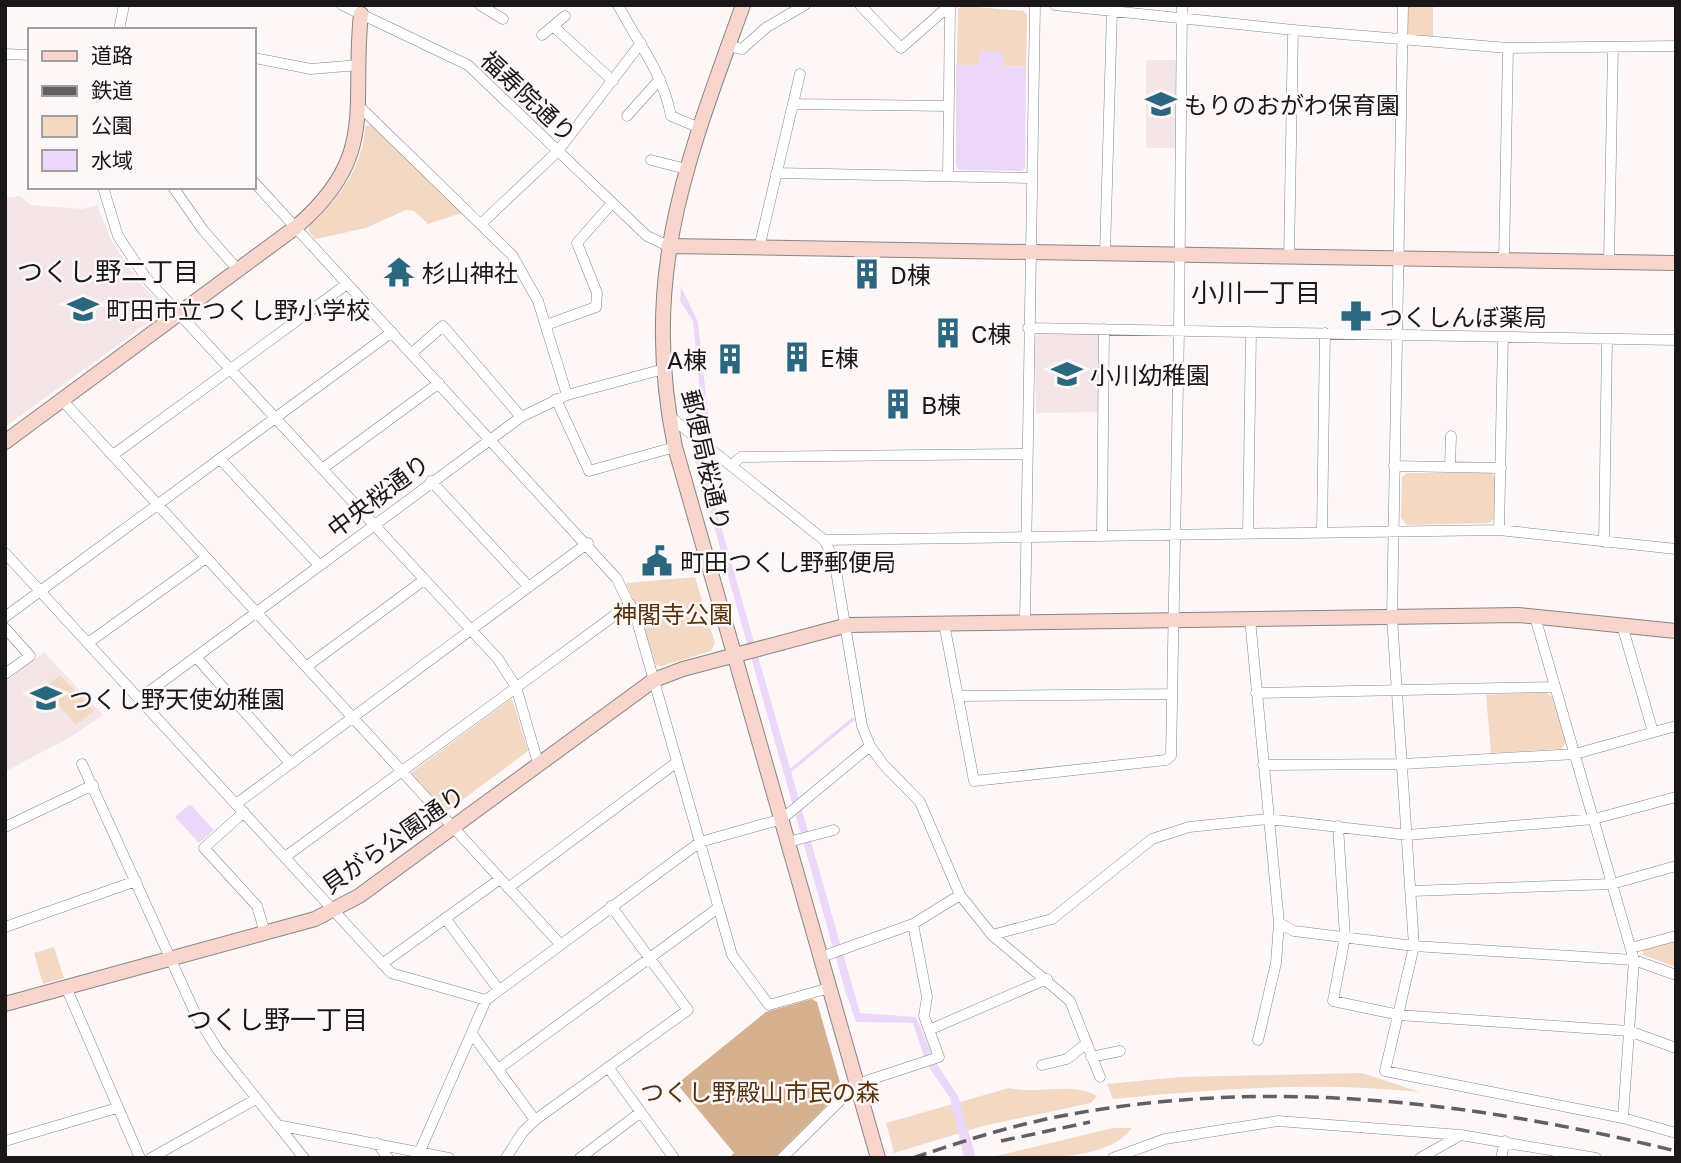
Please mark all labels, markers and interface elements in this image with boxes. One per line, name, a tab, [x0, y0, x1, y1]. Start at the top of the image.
legend	[28, 28, 256, 189]
text: 道路	[91, 42, 133, 68]
street label: 福寿院通り	[475, 44, 583, 148]
text: 鉄道	[91, 77, 133, 103]
school or university icon: もりのおがわ保育園	[1144, 87, 1178, 121]
place label: もりのおがわ保育園	[1184, 90, 1400, 119]
text: 公園	[91, 112, 133, 138]
text: 水域	[91, 147, 133, 173]
temple icon: 杉山神社	[382, 255, 416, 289]
district label: つくし野二丁目	[17, 256, 199, 287]
building icon: D棟	[850, 257, 884, 291]
place label: 杉山神社	[422, 258, 518, 287]
place label: D棟	[890, 260, 931, 289]
district label: 小川一丁目	[1191, 277, 1321, 308]
school or university icon: 町田市立つくし野小学校	[66, 292, 100, 326]
place label: 町田市立つくし野小学校	[106, 295, 370, 324]
pharmacy icon: つくしんぼ薬局	[1339, 299, 1373, 333]
place label: つくしんぼ薬局	[1379, 302, 1547, 331]
building icon: C棟	[931, 316, 965, 350]
place label: C棟	[971, 319, 1011, 348]
building icon: E棟	[780, 340, 814, 374]
building icon: A棟	[713, 342, 747, 376]
place label: E棟	[820, 343, 859, 372]
place label: A棟	[667, 345, 707, 374]
school or university icon: 小川幼稚園	[1050, 357, 1084, 391]
place label: 小川幼稚園	[1090, 360, 1210, 389]
street label: 郵便局桜通り	[677, 387, 737, 533]
building icon: B棟	[881, 387, 915, 421]
place label: B棟	[921, 390, 961, 419]
street label: 中央桜通り	[321, 447, 435, 543]
public building icon: 町田つくし野郵便局	[640, 544, 674, 578]
place label: 町田つくし野郵便局	[680, 547, 896, 576]
park label: 神閣寺公園	[613, 599, 733, 628]
school or university icon: つくし野天使幼稚園	[29, 681, 63, 715]
place label: つくし野天使幼稚園	[69, 684, 285, 713]
street label: 貝がら公園通り	[316, 779, 470, 899]
district label: つくし野一丁目	[186, 1004, 368, 1035]
park label: つくし野殿山市民の森	[640, 1077, 880, 1106]

